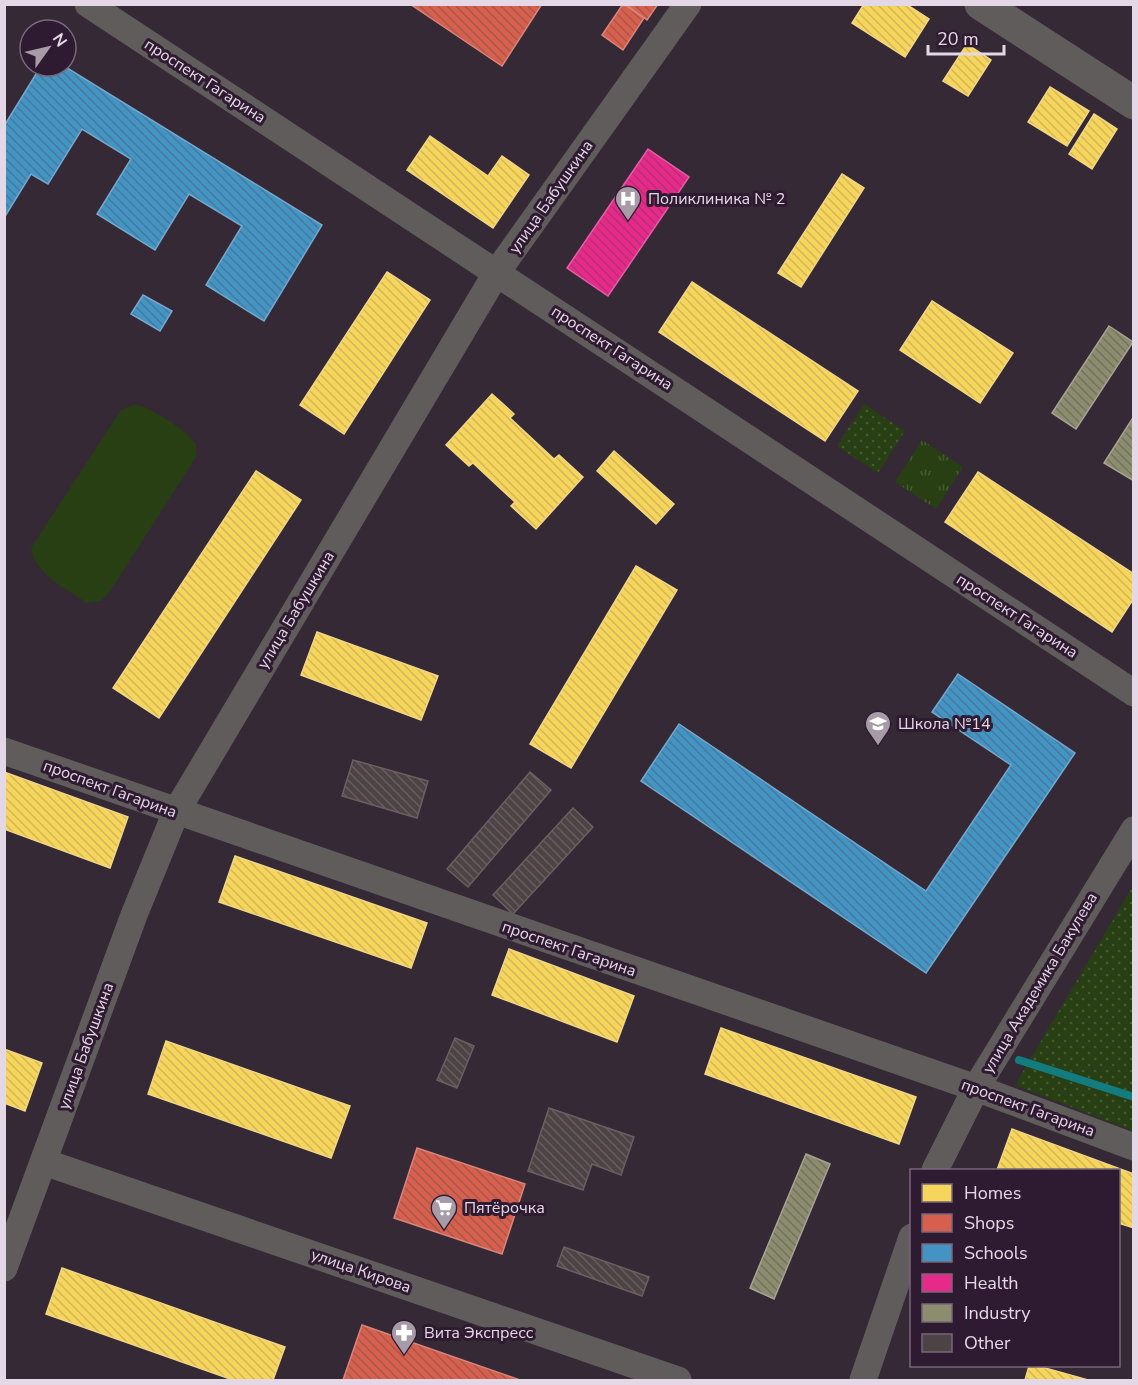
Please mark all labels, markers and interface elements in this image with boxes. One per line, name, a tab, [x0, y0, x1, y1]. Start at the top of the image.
north arrow	[18, 18, 78, 78]
scale bar	[928, 18, 1004, 56]
text: 20 m	[937, 27, 979, 51]
text: N	[47, 29, 72, 51]
street label: проспект Гагарина	[140, 33, 270, 129]
street label: улица Бабушкина	[504, 136, 598, 258]
hospital icon: Поликлиника № 2	[613, 184, 643, 222]
place label: Поликлиника № 2	[648, 188, 785, 210]
street label: проспект Гагарина	[547, 300, 677, 396]
street label: улица Бабушкина	[252, 547, 340, 673]
street label: проспект Гагарина	[952, 568, 1082, 664]
school or university icon: Школа №14	[863, 709, 893, 747]
place label: Школа №14	[898, 713, 991, 735]
street label: проспект Гагарина	[40, 755, 180, 823]
street label: улица Академика Бакулева	[977, 888, 1103, 1078]
street label: проспект Гагарина	[499, 916, 639, 982]
street label: улица Бабушкина	[53, 979, 119, 1113]
street label: проспект Гагарина	[958, 1074, 1098, 1142]
legend	[910, 1169, 1120, 1367]
text: Homes	[964, 1181, 1021, 1205]
supermarket icon: Пятёрочка	[429, 1193, 459, 1231]
place label: Пятёрочка	[464, 1197, 545, 1219]
text: Shops	[964, 1211, 1014, 1235]
text: Schools	[964, 1241, 1028, 1265]
street label: улица Кирова	[308, 1244, 414, 1298]
text: Health	[964, 1271, 1019, 1295]
text: Industry	[964, 1301, 1031, 1325]
pharmacy icon: Вита Экспресс	[389, 1318, 419, 1356]
place label: Вита Экспресс	[424, 1322, 534, 1344]
text: Other	[964, 1331, 1011, 1355]

